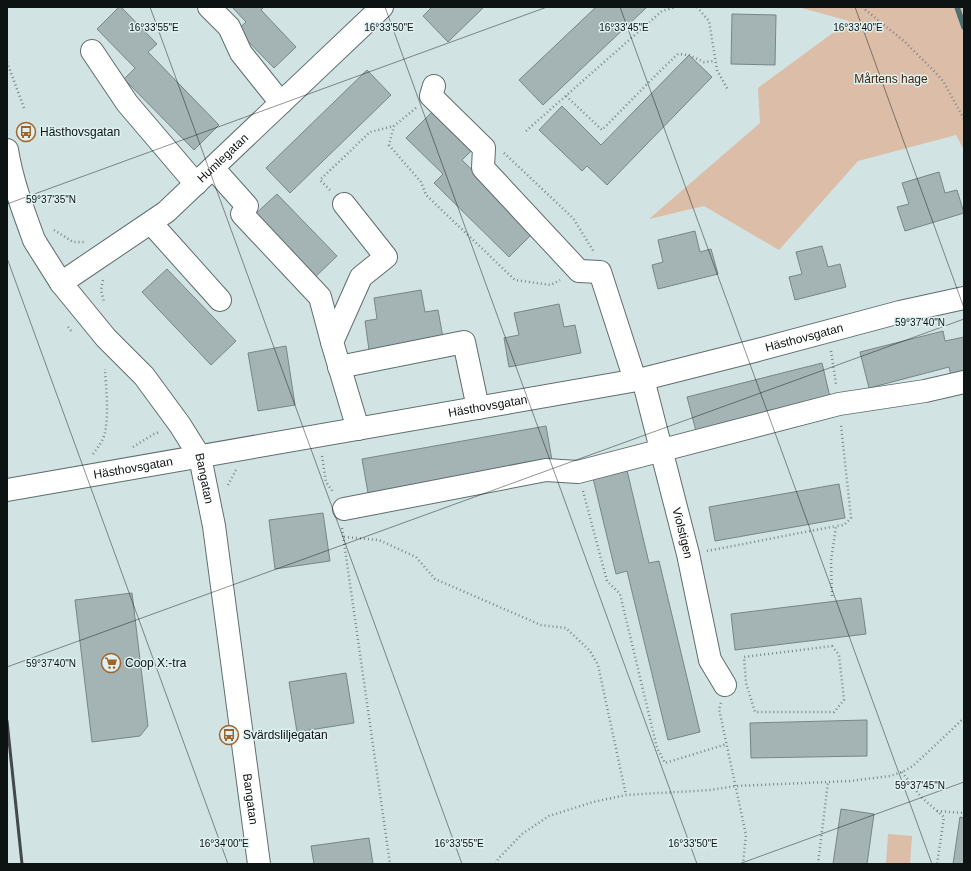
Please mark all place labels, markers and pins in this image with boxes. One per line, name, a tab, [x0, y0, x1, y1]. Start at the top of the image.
bus stop icon: Hästhovsgatan	[15, 121, 37, 143]
place label: Hästhovsgatan	[40, 125, 120, 139]
supermarket icon: Coop X:-tra	[100, 652, 122, 674]
place label: Coop X:-tra	[125, 656, 187, 670]
bus stop icon: Svärdsliljegatan	[218, 724, 240, 746]
place label: Svärdsliljegatan	[243, 728, 328, 742]

